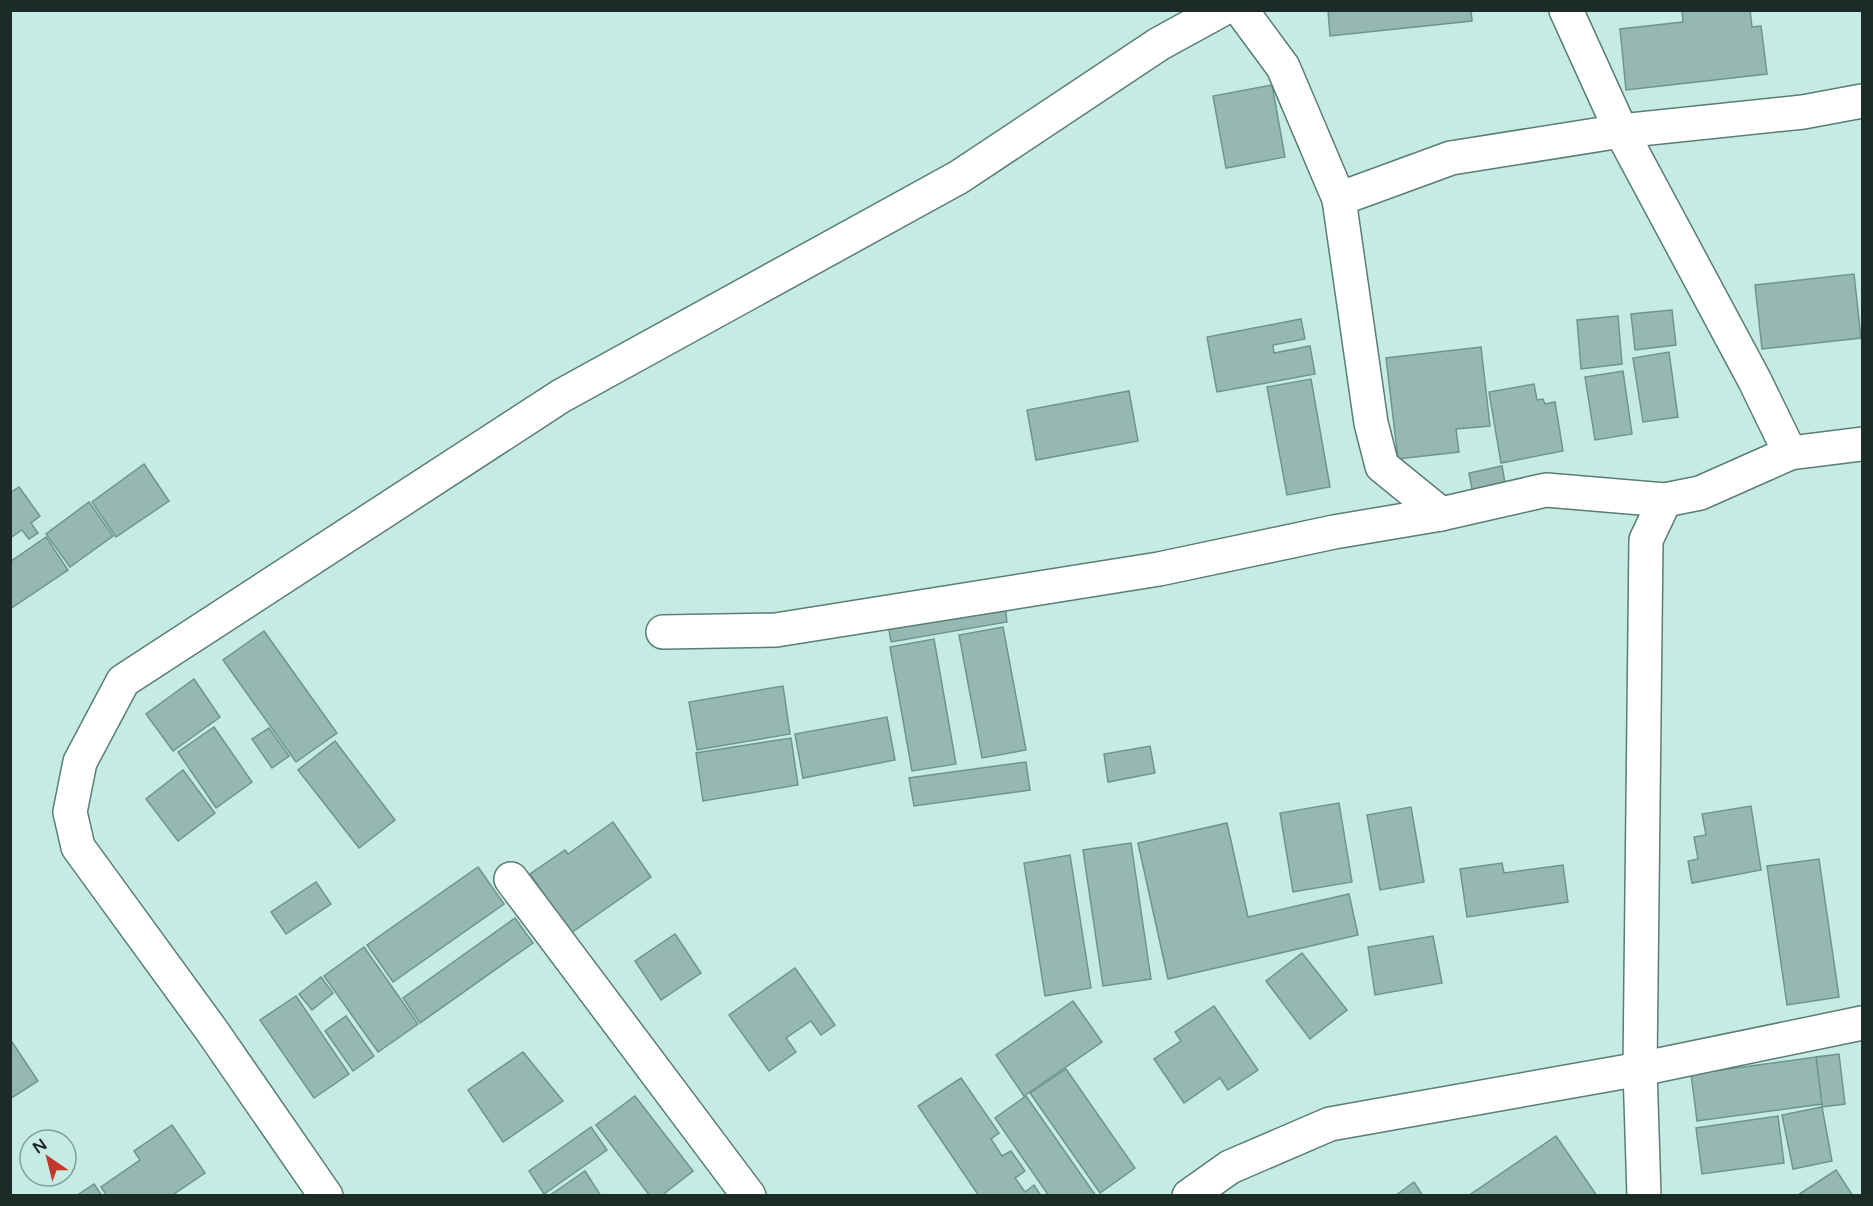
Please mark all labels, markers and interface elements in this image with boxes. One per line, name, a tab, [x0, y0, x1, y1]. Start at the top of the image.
north arrow	[18, 1128, 78, 1188]
text: N	[29, 1135, 51, 1158]

